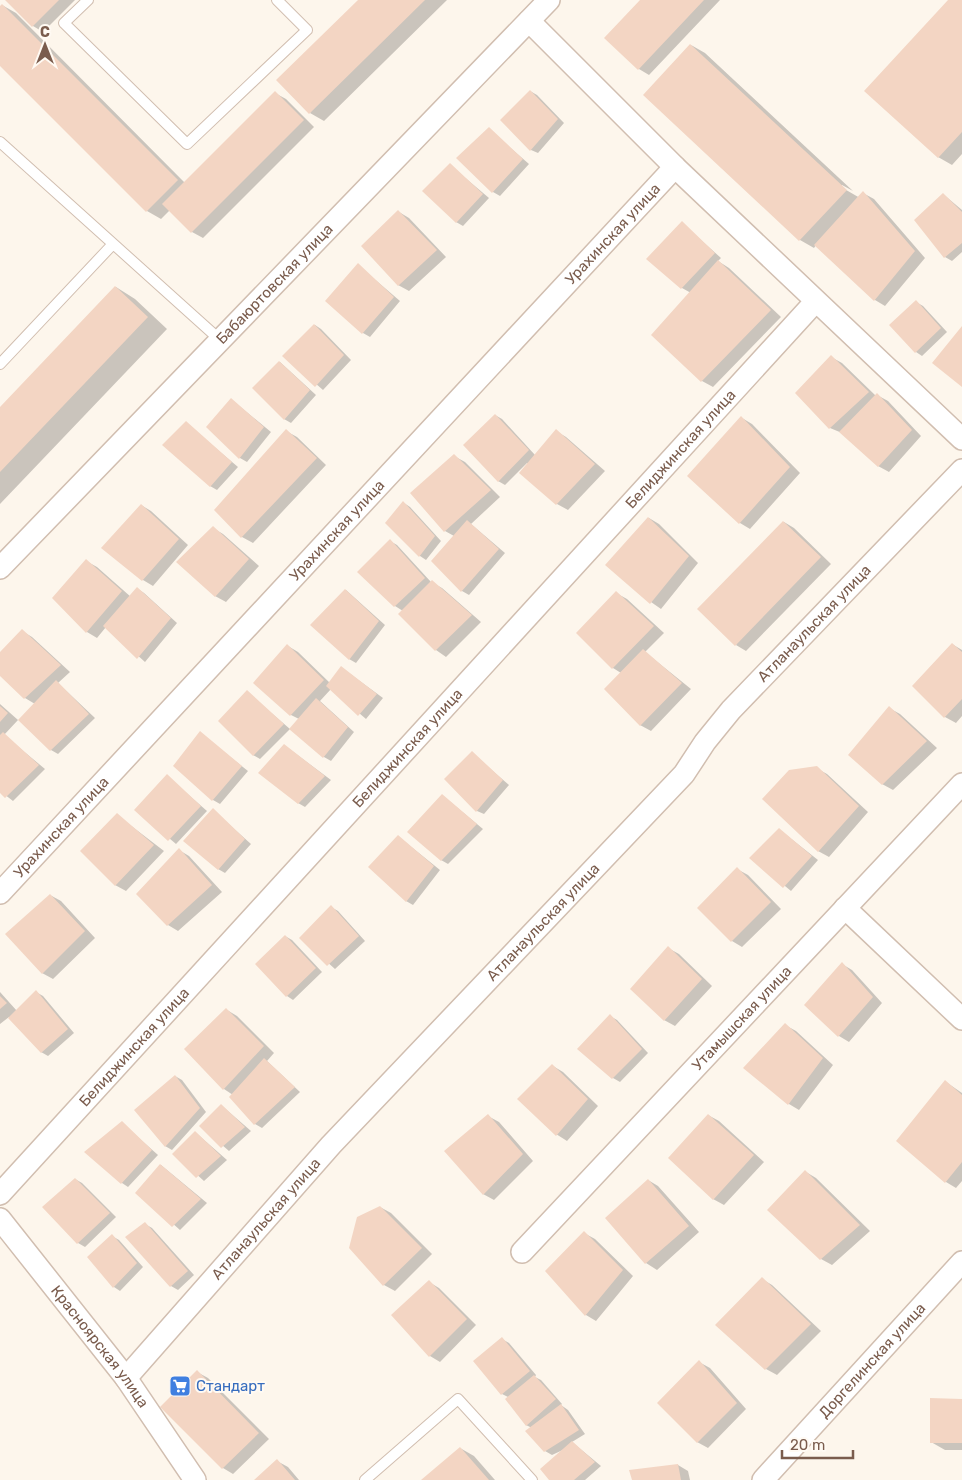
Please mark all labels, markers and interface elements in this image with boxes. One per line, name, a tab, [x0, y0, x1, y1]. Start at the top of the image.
north arrow	[20, 20, 70, 70]
text: С	[40, 24, 50, 41]
street label: Урахинская улица	[561, 180, 664, 288]
street label: Бабаюртовская улица	[212, 220, 337, 348]
street label: Белиджинская улица	[622, 386, 739, 512]
street label: Урахинская улица	[286, 476, 388, 585]
street label: Атланаульская улица	[754, 561, 875, 686]
street label: Белиджинская улица	[349, 685, 466, 811]
street label: Урахинская улица	[10, 773, 113, 881]
street label: Атланаульская улица	[483, 859, 603, 985]
street label: Утамышская улица	[688, 962, 795, 1074]
street label: Белиджинская улица	[75, 984, 193, 1110]
street label: Атланаульская улица	[208, 1154, 324, 1283]
street label: Красноярская улица	[47, 1282, 152, 1411]
street label: Доргелинская улица	[815, 1299, 929, 1422]
supermarket icon: Стандарт	[168, 1374, 192, 1398]
place label: Стандарт	[196, 1377, 265, 1395]
scale bar	[782, 1428, 853, 1460]
text: 20 m	[790, 1436, 825, 1454]

